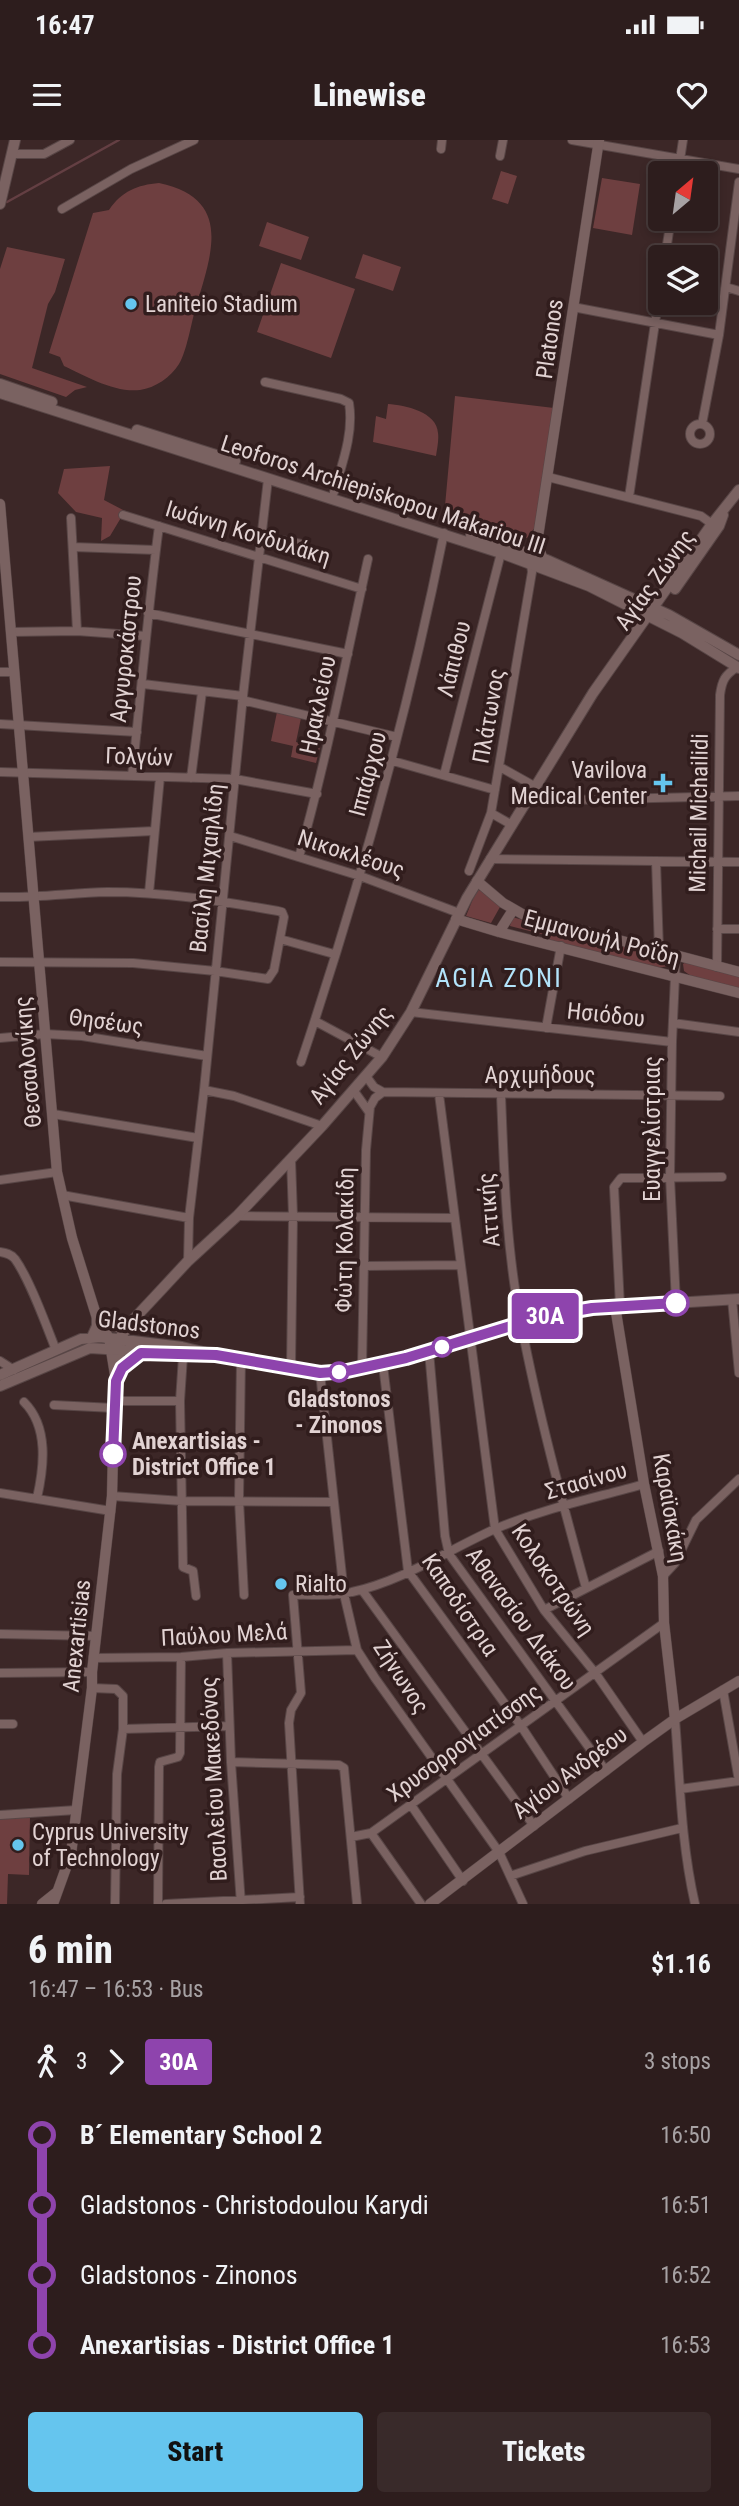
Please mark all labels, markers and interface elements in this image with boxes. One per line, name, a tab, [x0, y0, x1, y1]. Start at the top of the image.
text: 16:47	[35, 10, 95, 40]
icon: menu	[28, 76, 66, 114]
text: Linewise	[313, 76, 426, 114]
icon: heart	[673, 76, 711, 114]
north arrow	[648, 161, 718, 231]
map controls	[648, 161, 718, 315]
button: layers	[648, 245, 718, 315]
place label: Laniteio Stadium	[145, 291, 298, 318]
marker: Laniteio Stadium	[123, 296, 139, 312]
street label: Platonos	[531, 297, 569, 381]
street label: Leoforos Archiepiskopou Makariou III	[217, 430, 549, 560]
street label: Ιωάννη Κονδυλάκη	[162, 495, 334, 571]
street label: Αγίας Ζώνης	[609, 524, 701, 636]
street label: Αργυροκάστρου	[105, 574, 147, 724]
street label: Λάπιθου	[432, 618, 476, 700]
street label: Ηρακλείου	[294, 653, 342, 757]
street label: Πλάτωνος	[467, 667, 511, 765]
street label: Ιππάρχου	[344, 729, 392, 819]
street label: Michail Michailidi	[684, 733, 714, 893]
street label: Γολγών	[105, 742, 173, 772]
place label: Vavilova Medical Center	[510, 757, 647, 810]
marker: Vavilova Medical Center	[653, 773, 673, 793]
street label: Βασίλη Μιχαηλίδη	[185, 782, 229, 954]
street label: Νικοκλέους	[294, 824, 408, 884]
street label: Εμμανουήλ Ροΐδη	[521, 904, 683, 972]
district label: AGIA ZONI	[435, 963, 563, 993]
street label: Θεσσαλονίκης	[9, 995, 47, 1129]
street label: Ησιόδου	[566, 997, 646, 1033]
street label: Αγίας Ζώνης	[304, 1000, 398, 1110]
street label: Θησέως	[67, 1003, 145, 1041]
street label: Ευαγγελίστριας	[639, 1056, 666, 1202]
street label: Αρχιμήδους	[485, 1062, 595, 1089]
street label: Φώτη Κολακίδη	[330, 1167, 360, 1313]
street label: Αττικής	[472, 1172, 506, 1248]
unlabelled marker	[663, 1290, 689, 1316]
line badge: 30A	[505, 1293, 585, 1339]
text: 30A	[526, 1302, 564, 1330]
street label: Gladstonos	[96, 1305, 202, 1345]
unlabelled marker	[432, 1337, 452, 1357]
marker: Gladstonos - Zinonos	[329, 1362, 349, 1382]
place label: Gladstonos - Zinonos	[287, 1386, 391, 1439]
place label: Anexartisias - District Office 1	[132, 1428, 276, 1481]
marker: Anexartisias - District Office 1	[100, 1441, 126, 1467]
street label: Καραϊσκάκη	[647, 1451, 693, 1565]
street label: Στασίνου	[542, 1456, 630, 1506]
street label: Κολοκοτρώνη	[506, 1519, 600, 1641]
street label: Αθανασίου Διάκου	[460, 1542, 582, 1696]
street label: Καποδίστρια	[416, 1549, 504, 1661]
place label: Rialto	[295, 1571, 347, 1598]
marker: Rialto	[273, 1576, 289, 1592]
street label: Anexartisias	[58, 1578, 96, 1694]
street label: Παύλου Μελά	[160, 1618, 288, 1652]
street label: Ζήνωνος	[367, 1635, 435, 1719]
street label: Βασιλείου Μακεδόνος	[195, 1676, 233, 1882]
street label: Χρυσορρογιατίσσης	[382, 1678, 546, 1808]
street label: Αγίου Ανδρέου	[507, 1721, 633, 1825]
place label: Cyprus University of Technology	[32, 1819, 189, 1872]
marker: Cyprus University of Technology	[10, 1837, 26, 1853]
text: 6 min	[28, 1928, 113, 1972]
text: $1.16	[651, 1949, 711, 1979]
text: 16:47 – 16:53 · Bus	[28, 1976, 204, 2003]
icon: walk	[28, 2043, 66, 2081]
icon: forward	[97, 2043, 135, 2081]
text: 3	[76, 2048, 87, 2075]
text: 30A	[159, 2048, 198, 2076]
text: 3 stops	[644, 2048, 711, 2075]
text: B´ Elementary School 2	[80, 2120, 322, 2150]
text: 16:50	[660, 2122, 711, 2149]
text: Gladstonos - Christodoulou Karydi	[80, 2190, 429, 2220]
text: 16:51	[660, 2192, 711, 2219]
text: Gladstonos - Zinonos	[80, 2260, 298, 2290]
text: 16:52	[660, 2262, 711, 2289]
text: Anexartisias - District Office 1	[80, 2330, 394, 2360]
text: 16:53	[660, 2332, 711, 2359]
button: Start	[28, 2412, 363, 2492]
button: Tickets	[377, 2412, 711, 2492]

